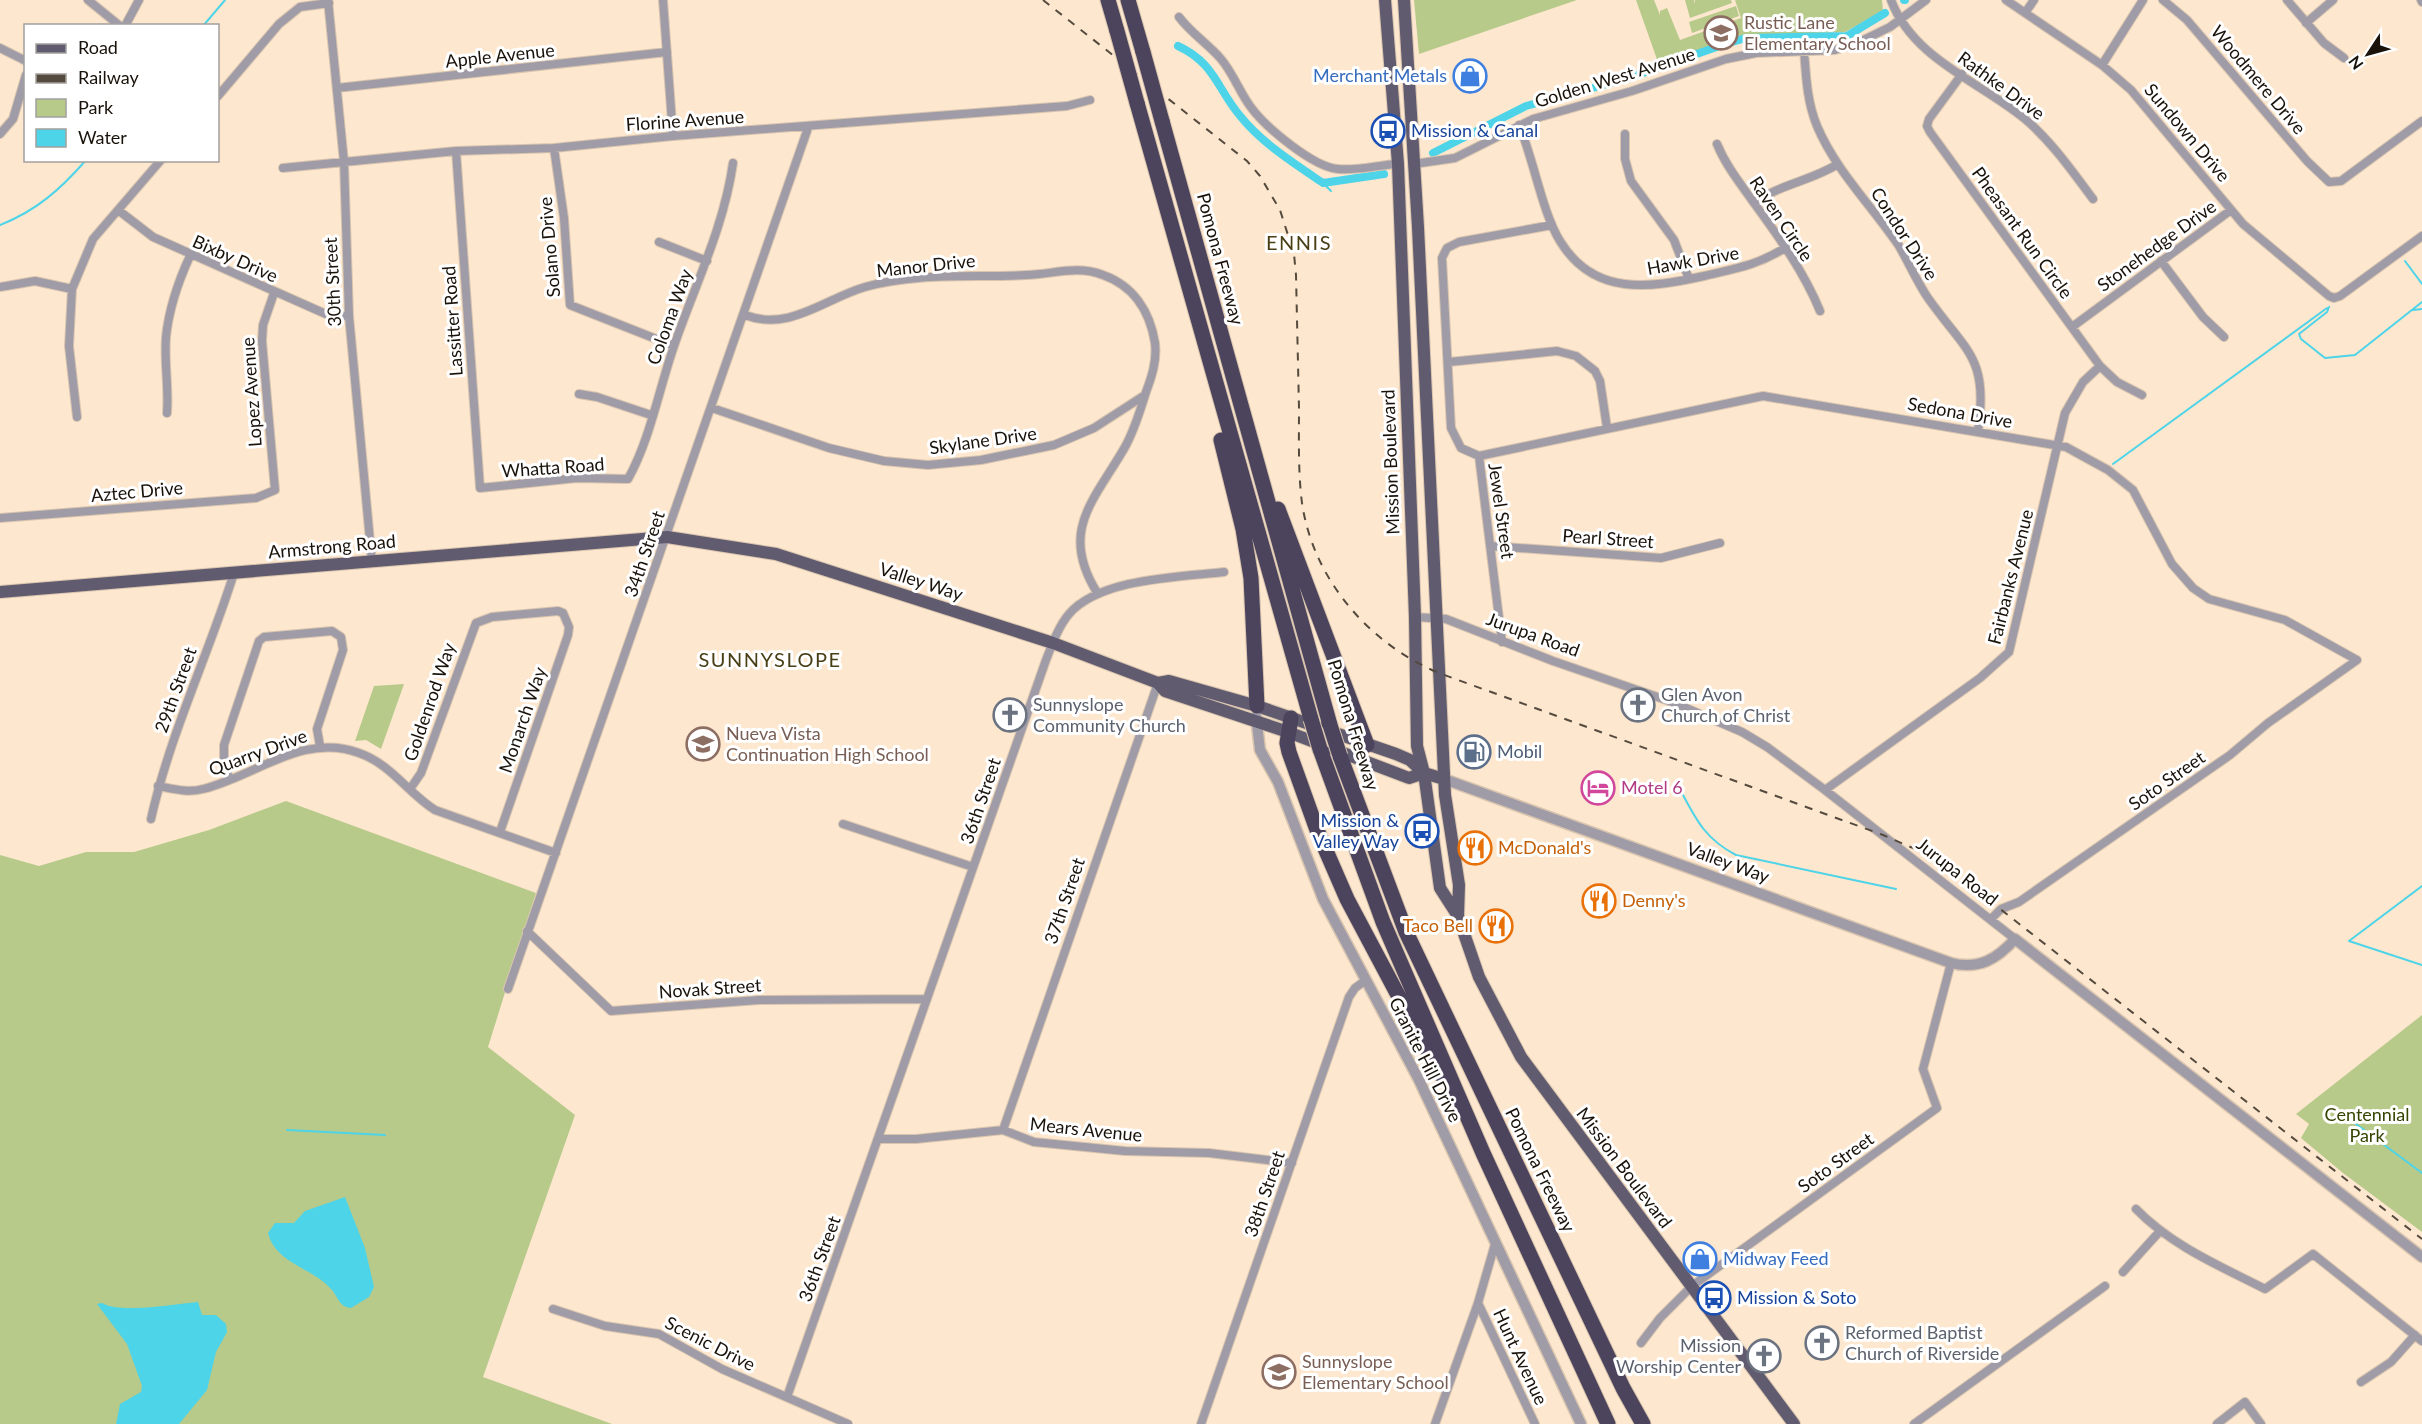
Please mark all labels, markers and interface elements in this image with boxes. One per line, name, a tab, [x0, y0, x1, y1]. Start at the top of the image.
place label: Rustic Lane Elementary School	[1744, 11, 1891, 54]
school or university icon: Rustic Lane Elementary School	[1703, 15, 1739, 51]
street label: Woodmere Drive	[2207, 20, 2311, 138]
legend	[24, 24, 219, 162]
north arrow	[2338, 24, 2398, 84]
text: Road	[78, 36, 118, 58]
street label: Apple Avenue	[444, 38, 556, 72]
street label: Golden West Avenue	[1532, 42, 1698, 112]
street label: Rathke Drive	[1954, 46, 2049, 124]
text: N	[2344, 53, 2367, 74]
shop icon: Merchant Metals	[1452, 58, 1488, 94]
place label: Merchant Metals	[1313, 64, 1447, 86]
text: Railway	[78, 66, 139, 88]
street label: Sundown Drive	[2140, 79, 2235, 186]
text: Park	[78, 96, 114, 118]
street label: Florine Avenue	[625, 105, 745, 135]
bus stop icon: Mission & Canal	[1370, 113, 1406, 149]
place label: Mission & Canal	[1411, 119, 1538, 141]
text: Water	[78, 126, 127, 148]
street label: Pheasant Run Circle	[1968, 162, 2078, 303]
street label: Raven Circle	[1745, 172, 1818, 265]
street label: Condor Drive	[1867, 183, 1943, 284]
street label: Pomona Freeway	[1193, 190, 1249, 328]
street label: Stonehedge Drive	[2093, 195, 2220, 296]
street label: Solano Drive	[534, 196, 564, 298]
street label: Bixby Drive	[189, 230, 281, 287]
district label: ENNIS	[1266, 230, 1332, 254]
street label: 30th Street	[319, 236, 345, 327]
street label: Hawk Drive	[1645, 241, 1741, 279]
street label: Manor Drive	[875, 249, 976, 281]
street label: Lassitter Road	[437, 265, 467, 377]
street label: Coloma Way	[642, 265, 697, 368]
street label: Lopez Avenue	[236, 336, 266, 448]
street label: Mission Boulevard	[1376, 389, 1404, 535]
street label: Sedona Drive	[1906, 392, 2014, 432]
street label: Skylane Drive	[928, 422, 1038, 458]
street label: Whatta Road	[501, 452, 605, 482]
street label: Jewel Street	[1484, 462, 1520, 561]
street label: Aztec Drive	[90, 476, 184, 506]
street label: 34th Street	[619, 507, 669, 600]
street label: Fairbanks Avenue	[1983, 507, 2037, 647]
street label: Pearl Street	[1562, 524, 1655, 552]
street label: Armstrong Road	[267, 529, 397, 563]
street label: Valley Way	[877, 557, 966, 605]
street label: Jurupa Road	[1484, 607, 1583, 661]
street label: Goldenrod Way	[399, 639, 460, 764]
street label: 29th Street	[149, 643, 201, 735]
district label: SUNNYSLOPE	[698, 647, 842, 671]
street label: Pomona Freeway	[1324, 657, 1385, 793]
street label: Monarch Way	[494, 663, 551, 775]
place label: Glen Avon Church of Christ	[1661, 683, 1791, 726]
church icon: Glen Avon Church of Christ	[1620, 687, 1656, 723]
place label: Sunnyslope Community Church	[1033, 693, 1186, 736]
church icon: Sunnyslope Community Church	[992, 697, 1028, 733]
place label: Nueva Vista Continuation High School	[726, 722, 929, 765]
street label: Quarry Drive	[206, 724, 310, 780]
school or university icon: Nueva Vista Continuation High School	[685, 726, 721, 762]
fuel station icon: Mobil	[1456, 734, 1492, 770]
place label: Mobil	[1497, 740, 1542, 762]
street label: Soto Street	[2124, 746, 2209, 815]
street label: 36th Street	[955, 754, 1005, 847]
hotel icon: Motel 6	[1580, 770, 1616, 806]
place label: Motel 6	[1621, 776, 1683, 798]
place label: Mission & Valley Way	[1313, 809, 1400, 852]
bus stop icon: Mission & Valley Way	[1404, 813, 1440, 849]
restaurant icon: McDonald's	[1457, 830, 1493, 866]
street label: Jurupa Road	[1912, 833, 2003, 910]
place label: McDonald's	[1498, 836, 1592, 858]
street label: Valley Way	[1684, 837, 1773, 887]
street label: 37th Street	[1039, 854, 1089, 947]
restaurant icon: Denny's	[1581, 883, 1617, 919]
place label: Denny's	[1622, 889, 1686, 911]
restaurant icon: Taco Bell	[1478, 908, 1514, 944]
place label: Taco Bell	[1403, 914, 1473, 936]
street label: Novak Street	[658, 973, 762, 1003]
street label: Granite Hill Drive	[1385, 993, 1467, 1126]
street label: Mission Boulevard	[1572, 1103, 1677, 1232]
park label: Centennial Park	[2325, 1103, 2409, 1146]
street label: Pomona Freeway	[1501, 1104, 1581, 1236]
street label: Mears Avenue	[1029, 1112, 1143, 1146]
street label: Soto Street	[1793, 1127, 1878, 1197]
street label: 38th Street	[1239, 1147, 1289, 1240]
street label: 36th Street	[793, 1212, 845, 1304]
shop icon: Midway Feed	[1682, 1241, 1718, 1277]
place label: Midway Feed	[1723, 1247, 1829, 1269]
bus stop icon: Mission & Soto	[1696, 1280, 1732, 1316]
place label: Mission & Soto	[1737, 1286, 1856, 1308]
street label: Hunt Avenue	[1489, 1305, 1553, 1408]
street label: Scenic Drive	[662, 1311, 759, 1375]
place label: Reformed Baptist Church of Riverside	[1845, 1321, 1999, 1364]
church icon: Reformed Baptist Church of Riverside	[1804, 1325, 1840, 1361]
place label: Mission Worship Center	[1616, 1334, 1741, 1377]
church icon: Mission Worship Center	[1746, 1338, 1782, 1374]
place label: Sunnyslope Elementary School	[1302, 1350, 1449, 1393]
school or university icon: Sunnyslope Elementary School	[1261, 1354, 1297, 1390]

